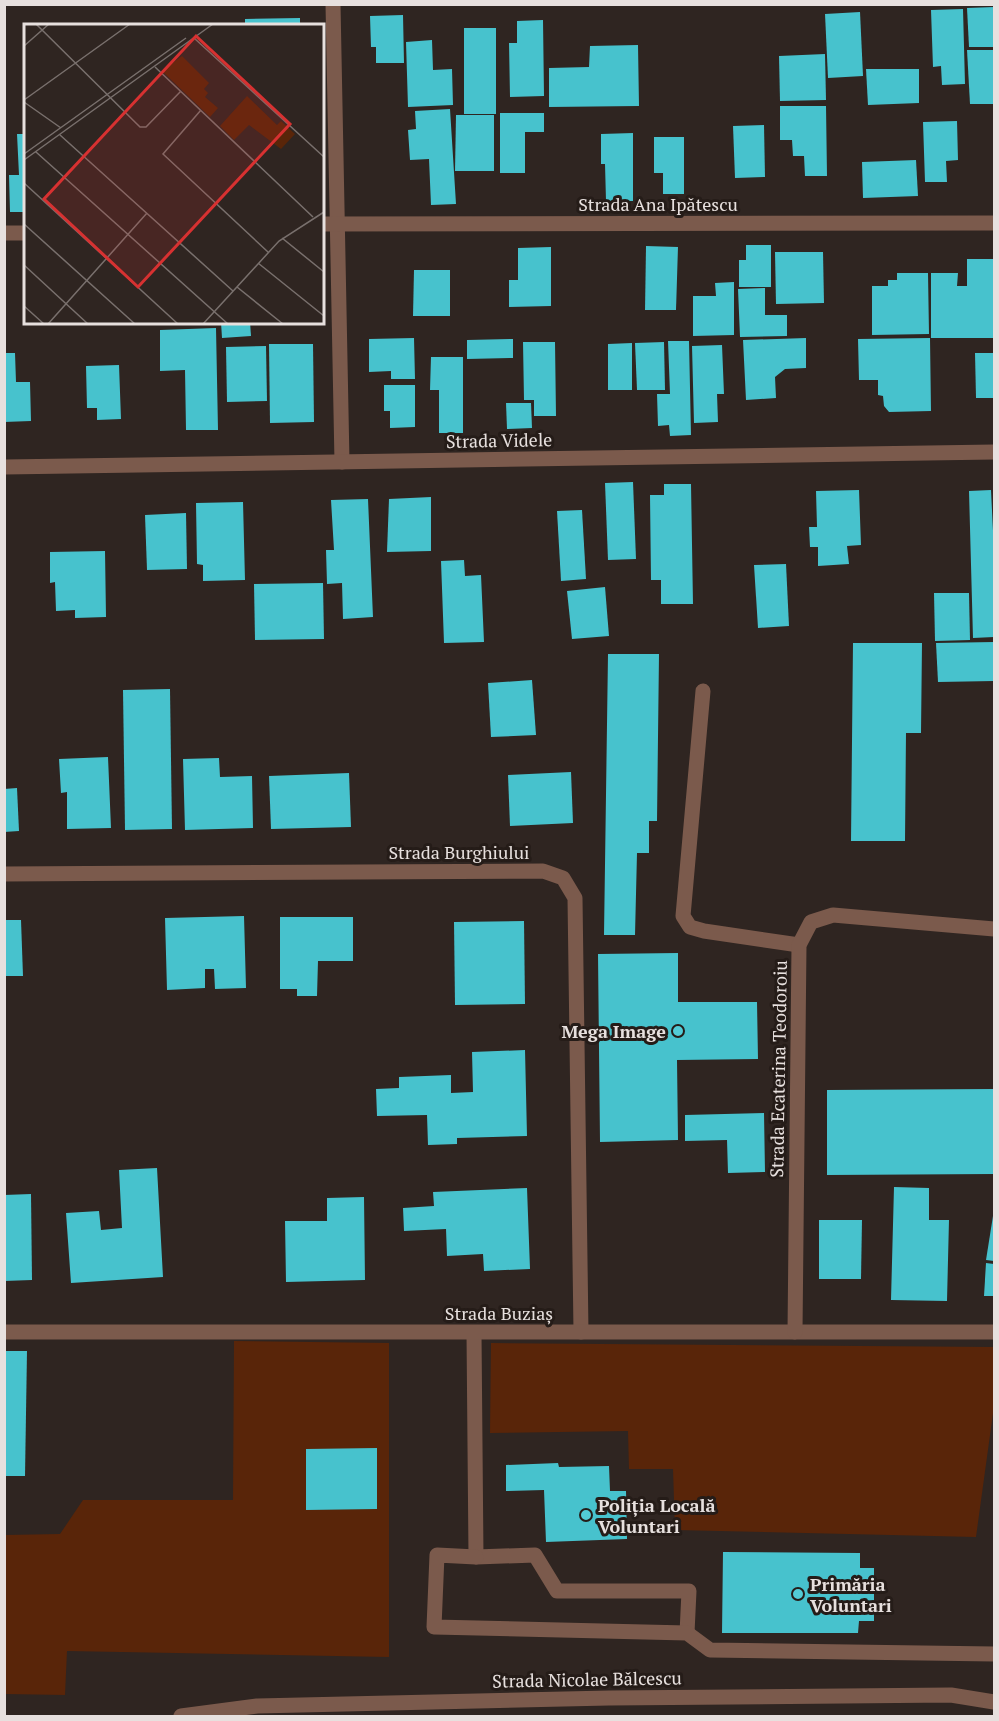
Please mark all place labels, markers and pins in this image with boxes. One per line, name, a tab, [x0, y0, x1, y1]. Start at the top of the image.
place label: Mega Image	[561, 1019, 666, 1043]
marker: Mega Image	[671, 1024, 685, 1038]
place label: Poliția Locală Voluntari	[598, 1493, 716, 1538]
marker: Poliția Locală Voluntari	[579, 1508, 593, 1522]
place label: Primăria Voluntari	[810, 1572, 892, 1617]
marker: Primăria Voluntari	[791, 1587, 805, 1601]

